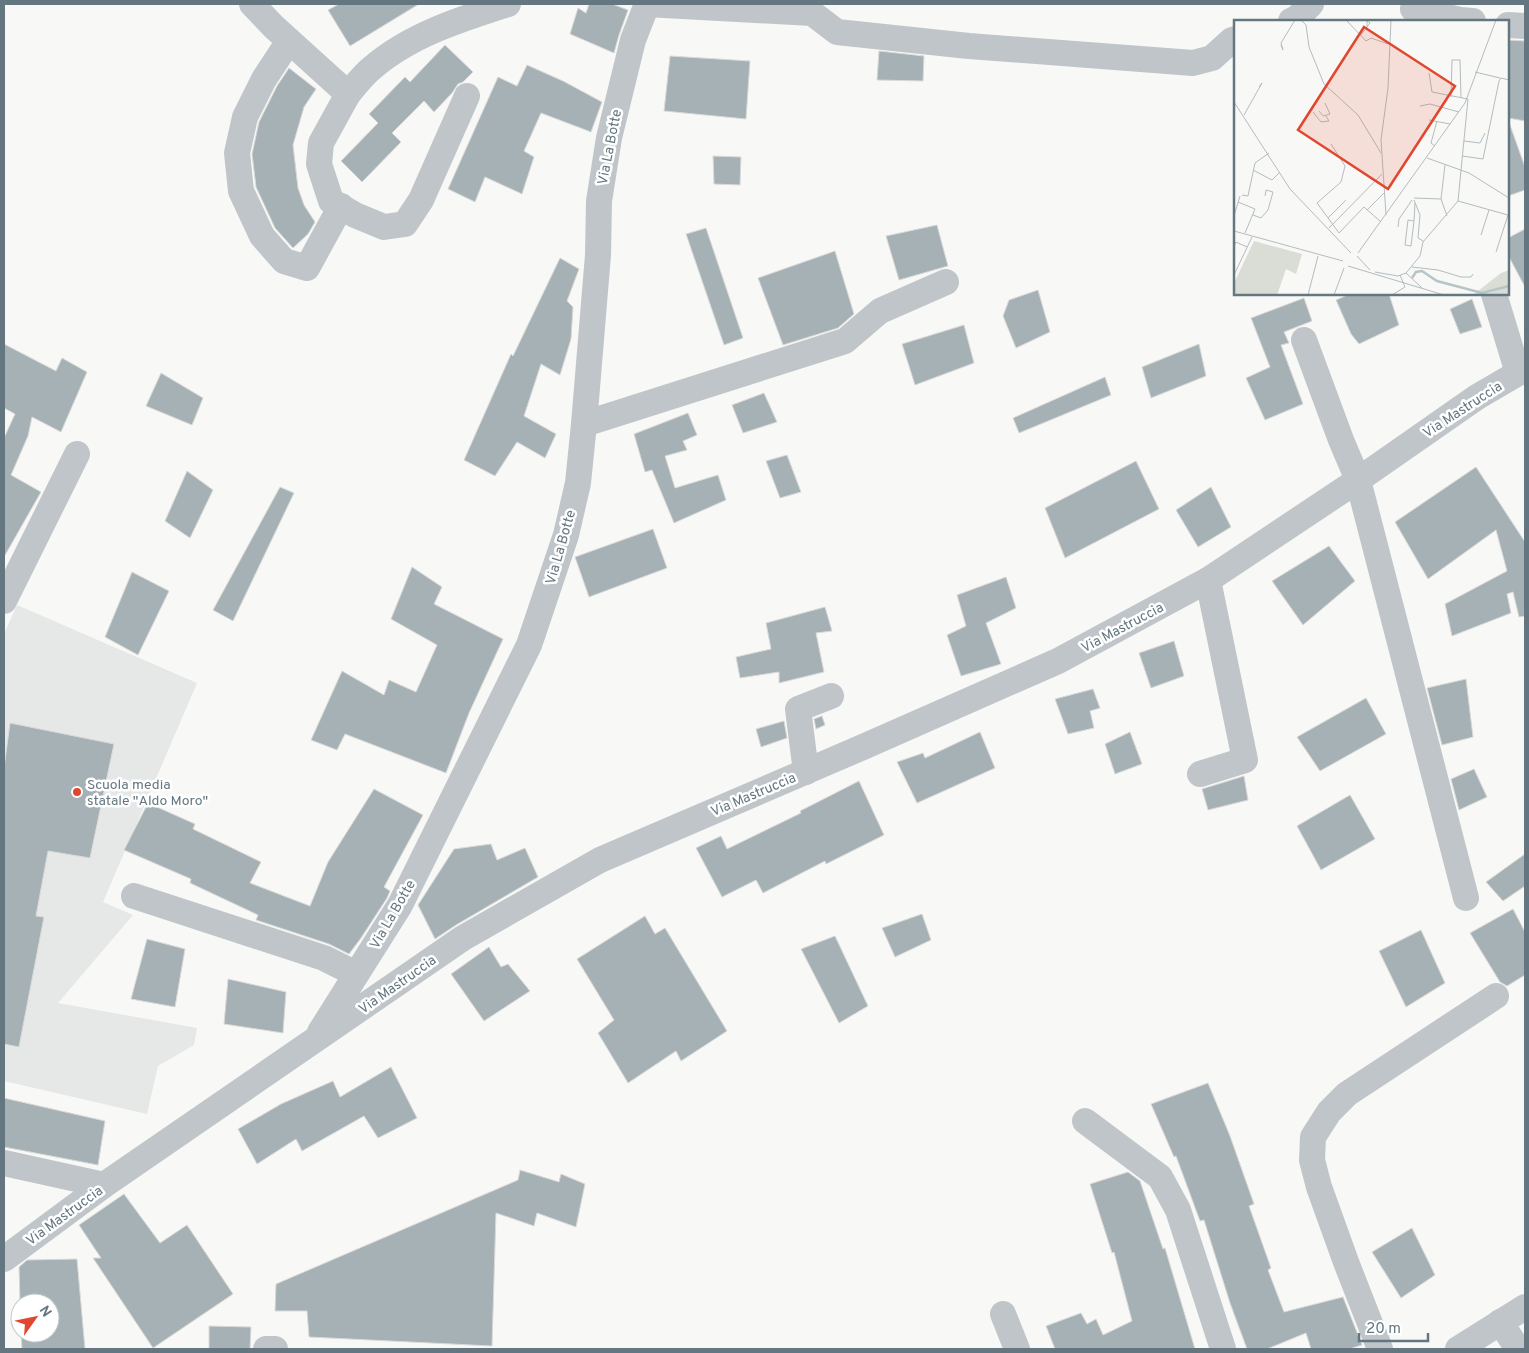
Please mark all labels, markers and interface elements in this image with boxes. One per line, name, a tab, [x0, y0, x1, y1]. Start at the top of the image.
inset map	[1234, 20, 1509, 295]
street label: Via La Botte	[595, 108, 626, 186]
street label: Via Mastruccia	[1420, 378, 1506, 442]
street label: Via La Botte	[543, 508, 580, 587]
street label: Via Mastruccia	[1079, 599, 1167, 657]
street label: Via Mastruccia	[708, 770, 799, 821]
place label: Scuola media statale "Aldo Moro"	[87, 777, 208, 810]
marker: Scuola media statale "Aldo Moro"	[71, 786, 83, 798]
street label: Via La Botte	[367, 877, 420, 952]
street label: Via Mastruccia	[356, 952, 440, 1018]
street label: Via Mastruccia	[23, 1183, 107, 1250]
north arrow	[10, 1293, 60, 1343]
text: N	[35, 1303, 55, 1321]
scale bar	[1359, 1310, 1428, 1342]
text: 20 m	[1366, 1320, 1401, 1339]

